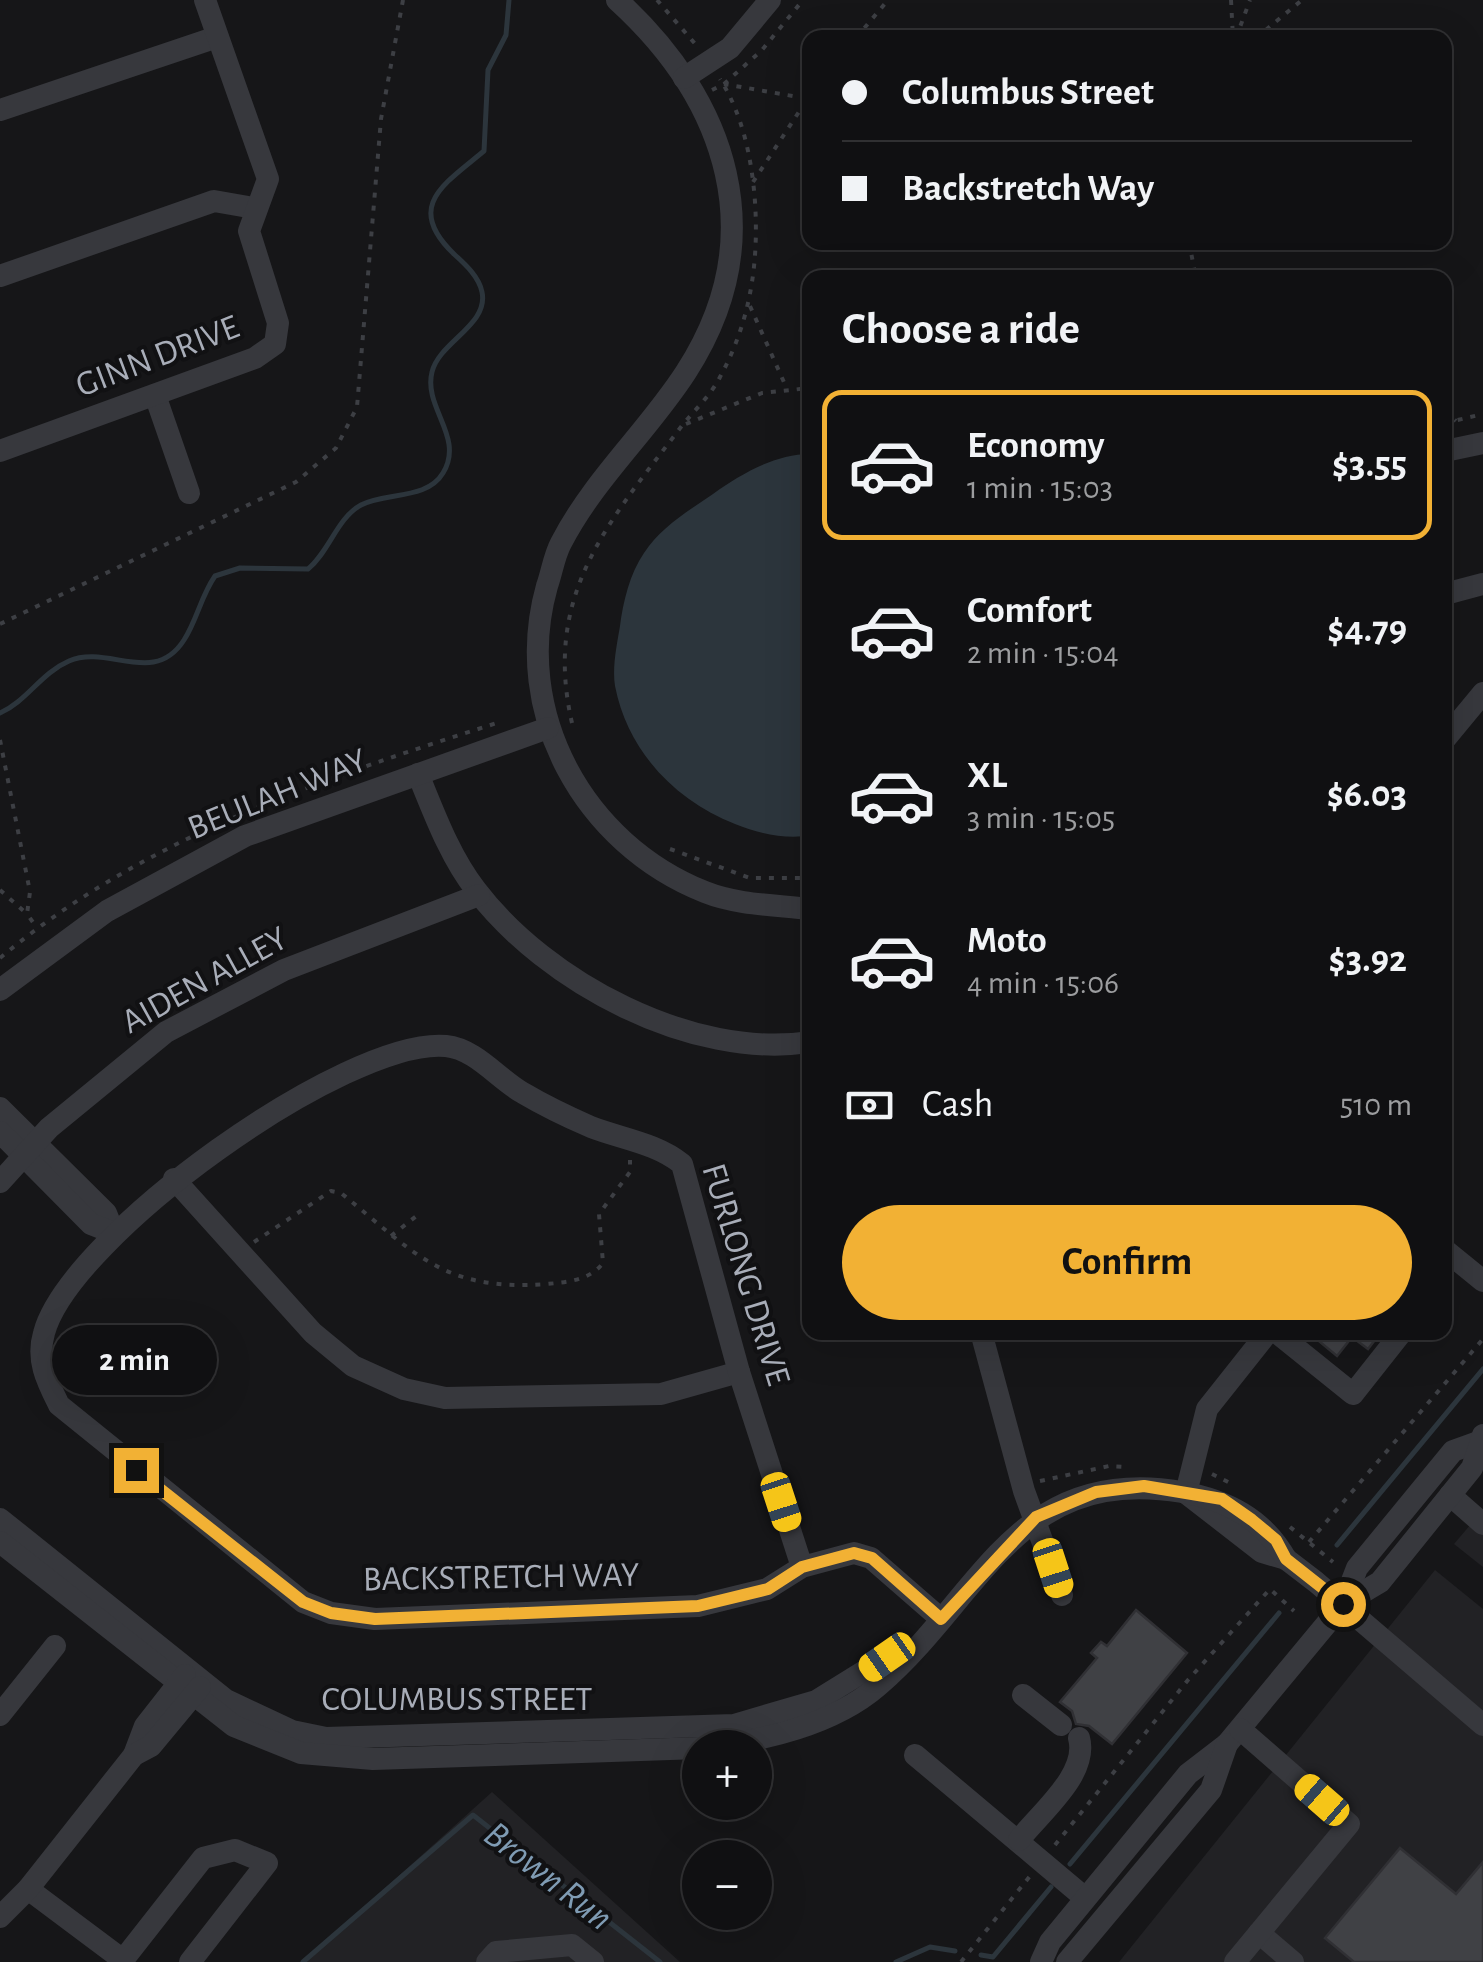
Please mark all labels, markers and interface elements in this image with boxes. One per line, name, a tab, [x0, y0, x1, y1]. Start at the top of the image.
text: Columbus Street	[902, 74, 1154, 112]
text: Backstretch Way	[902, 170, 1154, 208]
text: Choose a ride	[842, 307, 1080, 352]
street label: GINN DRIVE	[71, 309, 244, 403]
icon: car	[847, 420, 937, 510]
text: Economy	[967, 427, 1105, 465]
text: $3.55	[1332, 446, 1407, 484]
text: 1 min · 15:03	[967, 472, 1113, 504]
icon: car	[847, 585, 937, 675]
text: Comfort	[967, 592, 1092, 630]
text: $4.79	[1327, 611, 1407, 649]
text: 2 min · 15:04	[967, 637, 1119, 669]
street label: BEULAH WAY	[183, 743, 372, 846]
icon: car	[847, 750, 937, 840]
text: XL	[967, 757, 1007, 795]
text: $6.03	[1327, 776, 1407, 814]
text: 3 min · 15:05	[967, 802, 1115, 834]
icon: car	[847, 915, 937, 1005]
street label: AIDEN ALLEY	[116, 921, 293, 1040]
text: Moto	[967, 922, 1047, 960]
text: $3.92	[1329, 941, 1407, 979]
text: 4 min · 15:06	[967, 967, 1119, 999]
icon: cash	[842, 1078, 897, 1133]
text: Cash	[922, 1086, 993, 1124]
text: 510 m	[1340, 1089, 1412, 1121]
street label: FURLONG DRIVE	[695, 1160, 796, 1389]
button: Confirm	[842, 1205, 1412, 1320]
callout: 2 min	[54, 1325, 218, 1395]
text: 2 min	[99, 1344, 170, 1376]
route end	[114, 1448, 159, 1493]
car	[757, 1469, 805, 1535]
car	[1029, 1535, 1077, 1601]
street label: BACKSTRETCH WAY	[363, 1558, 640, 1597]
route start	[1321, 1582, 1366, 1627]
car	[854, 1628, 920, 1686]
street label: COLUMBUS STREET	[322, 1682, 592, 1717]
map controls	[682, 1730, 772, 1930]
button: +	[682, 1730, 772, 1820]
car	[1290, 1769, 1354, 1831]
water label: Brown Run	[477, 1815, 619, 1938]
button: −	[682, 1840, 772, 1930]

